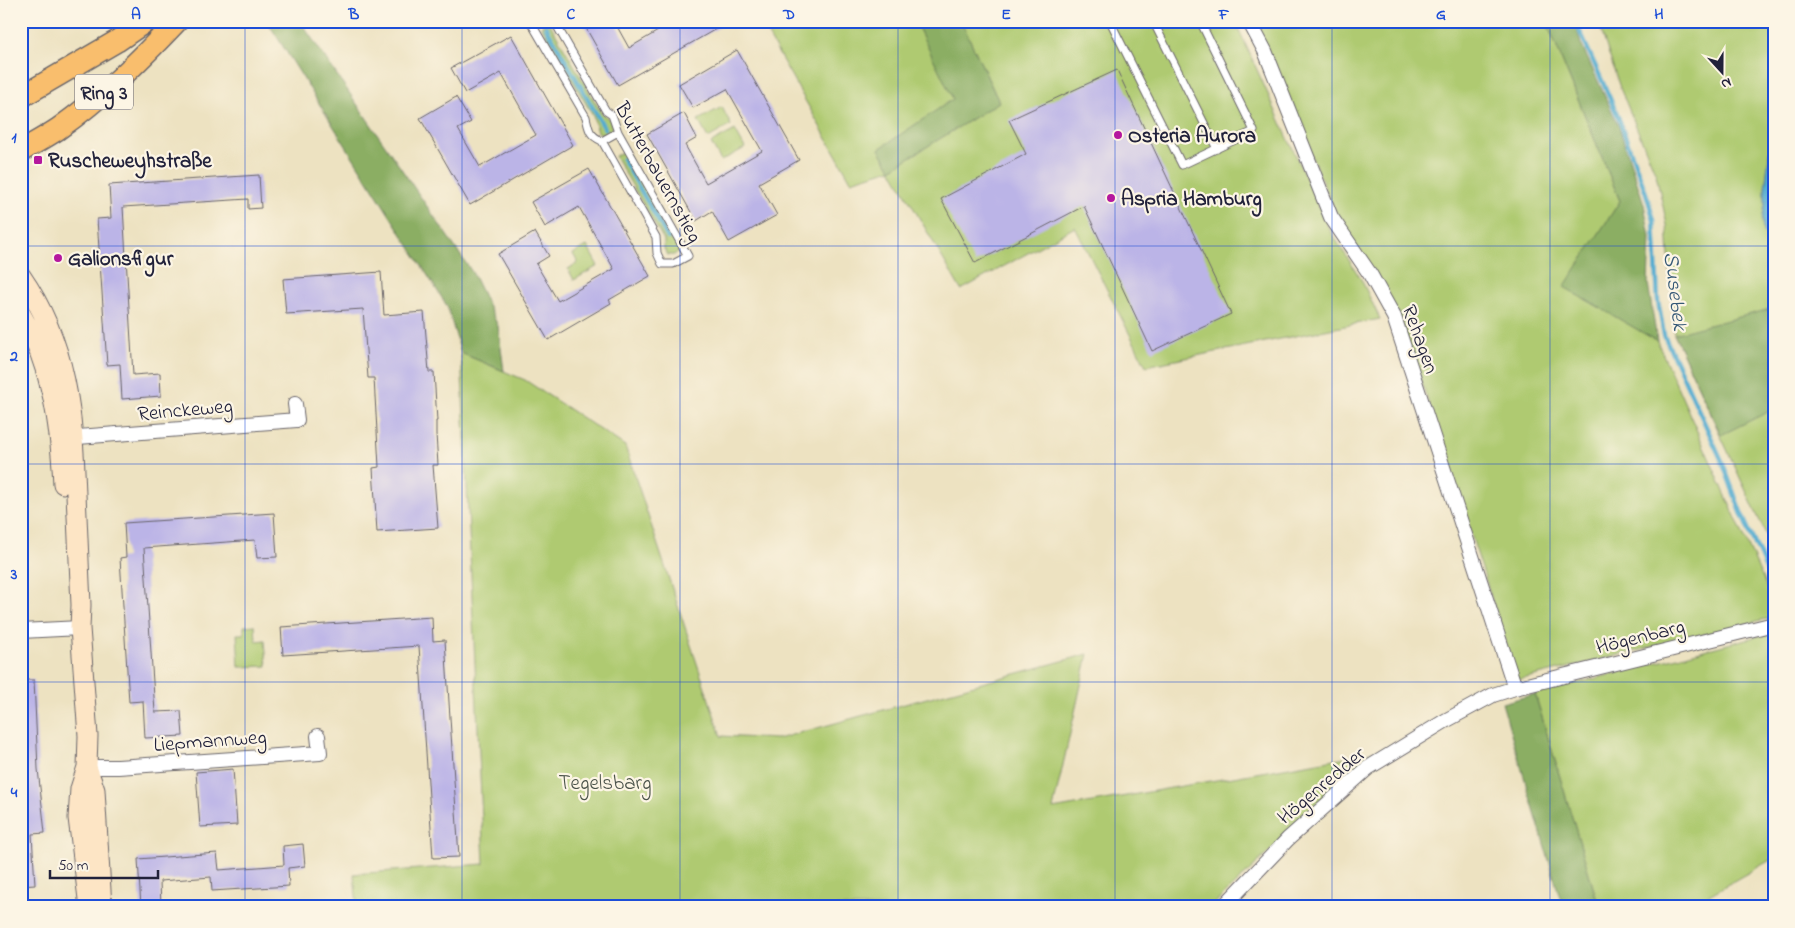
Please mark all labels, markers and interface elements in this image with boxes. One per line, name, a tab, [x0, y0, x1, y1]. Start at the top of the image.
text: A	[131, 3, 141, 27]
text: B	[348, 3, 360, 27]
text: C	[567, 3, 576, 27]
text: D	[782, 3, 795, 27]
text: E	[1001, 3, 1011, 27]
text: F	[1218, 3, 1230, 27]
text: G	[1436, 3, 1446, 27]
text: H	[1654, 3, 1664, 27]
north arrow	[1698, 48, 1748, 98]
text: N	[1718, 71, 1734, 94]
road number: Ring 3	[75, 74, 133, 110]
street label: Butterbauernstieg	[604, 96, 708, 250]
place label: Osteria Aurora	[1128, 122, 1256, 152]
text: 1	[11, 126, 17, 150]
marker: Osteria Aurora	[1112, 129, 1124, 141]
place label: Ruscheweyhstraße	[48, 147, 212, 179]
marker: Ruscheweyhstraße	[32, 154, 44, 166]
place label: Aspria Hamburg	[1121, 185, 1262, 217]
marker: Aspria Hamburg	[1105, 192, 1117, 204]
place label: Galionsfigur	[68, 245, 174, 277]
water label: Susebek	[1653, 250, 1695, 334]
marker: Galionsfigur	[52, 252, 64, 264]
street label: Rehagen	[1391, 301, 1445, 379]
text: 2	[9, 345, 18, 369]
street label: Reinckeweg	[136, 392, 234, 432]
text: 3	[10, 563, 18, 587]
street label: Högenbarg	[1593, 612, 1689, 665]
street label: Liepmannweg	[153, 723, 268, 763]
street label: Högenredder	[1271, 740, 1375, 834]
park label: Tegelsbarg	[559, 769, 651, 801]
text: 4	[10, 781, 18, 805]
scale bar	[50, 848, 158, 880]
text: 50 m	[58, 855, 89, 877]

